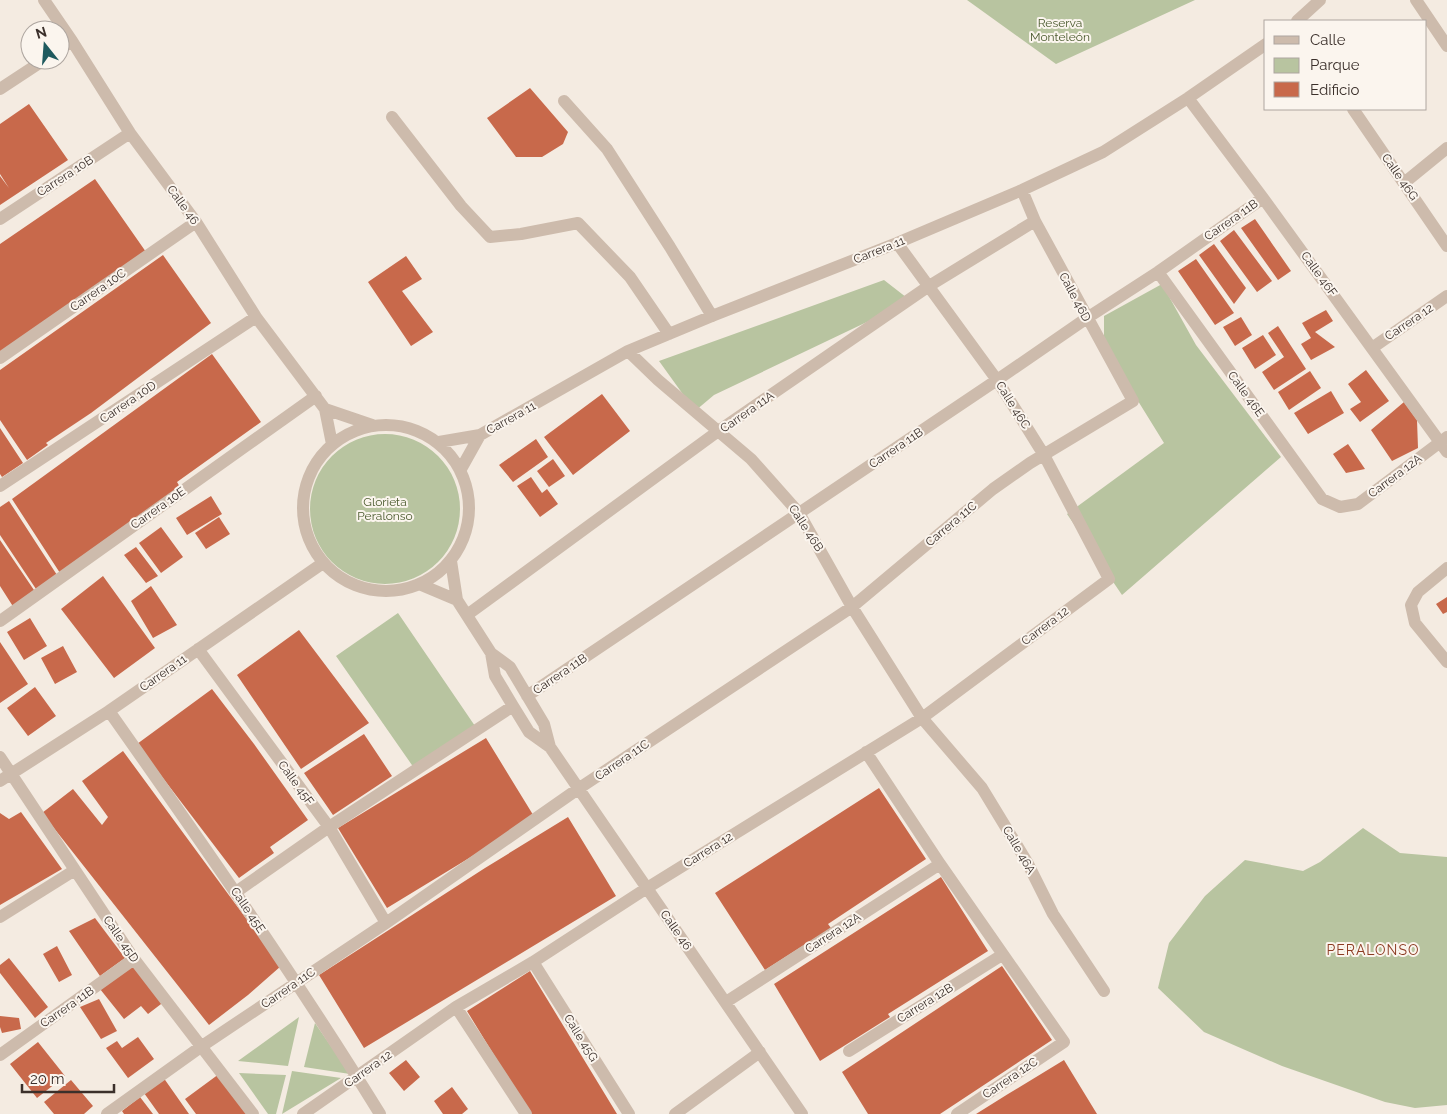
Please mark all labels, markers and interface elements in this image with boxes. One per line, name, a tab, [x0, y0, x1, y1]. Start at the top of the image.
park label: Reserva Monteleón	[1030, 16, 1090, 44]
north arrow	[20, 20, 70, 70]
legend	[1264, 20, 1427, 110]
text: N	[34, 23, 49, 42]
text: Calle	[1310, 31, 1346, 49]
text: Parque	[1310, 56, 1360, 74]
text: Edificio	[1310, 81, 1360, 99]
street label: Calle 46G	[1379, 151, 1421, 203]
street label: Carrera 10B	[34, 153, 96, 199]
street label: Calle 46	[164, 183, 202, 227]
street label: Carrera 11B	[1202, 196, 1260, 244]
street label: Carrera 11	[851, 233, 907, 267]
street label: Calle 46F	[1298, 249, 1340, 299]
street label: Carrera 10C	[68, 266, 128, 314]
street label: Calle 46D	[1056, 270, 1094, 324]
street label: Carrera 12	[1382, 301, 1436, 343]
street label: Calle 46E	[1225, 369, 1267, 419]
street label: Carrera 10D	[97, 378, 159, 426]
street label: Calle 46C	[993, 379, 1033, 431]
street label: Carrera 11A	[718, 388, 776, 436]
street label: Carrera 11	[484, 399, 538, 437]
street label: Carrera 11B	[866, 425, 926, 471]
street label: Carrera 12A	[1365, 451, 1425, 501]
street label: Carrera 10E	[128, 484, 188, 532]
park label: Glorieta Peralonso	[357, 495, 413, 523]
street label: Carrera 11C	[923, 499, 979, 549]
street label: Calle 46B	[786, 502, 826, 554]
street label: Carrera 12	[1019, 604, 1071, 648]
street label: Carrera 11B	[530, 651, 590, 697]
street label: Carrera 11	[137, 652, 189, 694]
street label: Carrera 11C	[592, 737, 652, 783]
street label: Calle 45F	[275, 758, 317, 808]
street label: Calle 46A	[1000, 823, 1038, 877]
street label: Carrera 12	[681, 829, 735, 871]
street label: Calle 45E	[228, 885, 268, 935]
street label: Calle 46	[657, 907, 695, 953]
street label: Carrera 12A	[803, 910, 863, 956]
street label: Calle 45D	[100, 913, 142, 965]
district label: PERALONSO	[1327, 942, 1419, 958]
street label: Carrera 11C	[258, 965, 318, 1011]
street label: Carrera 12B	[894, 980, 956, 1026]
street label: Carrera 11B	[38, 983, 96, 1031]
street label: Calle 45G	[561, 1012, 601, 1064]
street label: Carrera 12	[341, 1047, 395, 1091]
street label: Carrera 12C	[980, 1054, 1040, 1102]
scale bar	[22, 1062, 115, 1094]
text: 20 m	[30, 1070, 65, 1088]

